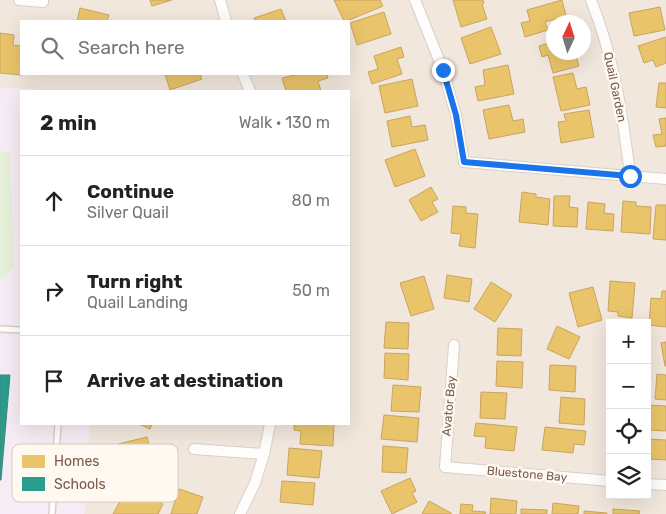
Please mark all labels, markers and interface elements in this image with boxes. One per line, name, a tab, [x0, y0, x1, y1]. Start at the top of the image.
north arrow	[546, 15, 591, 60]
search box	[20, 20, 350, 75]
icon: search	[38, 34, 66, 62]
text: Search here	[78, 36, 185, 59]
street label: Quail Garden	[601, 51, 629, 123]
route end	[432, 59, 455, 82]
text: 2 min	[40, 110, 97, 135]
text: Walk · 130 m	[239, 113, 330, 132]
route start	[619, 165, 642, 188]
text: Continue	[87, 180, 174, 203]
icon: ahead	[40, 187, 68, 215]
text: 80 m	[292, 191, 330, 210]
text: Silver Quail	[87, 203, 169, 222]
text: Turn right	[87, 270, 182, 293]
icon: right	[40, 277, 68, 305]
text: 50 m	[292, 281, 330, 300]
text: Quail Landing	[87, 293, 188, 312]
map controls	[606, 319, 651, 499]
button: +	[606, 319, 651, 364]
button: −	[606, 364, 651, 409]
icon: arrive	[40, 367, 68, 395]
text: Arrive at destination	[87, 369, 283, 392]
street label: Avator Bay	[439, 375, 459, 437]
button: locate	[606, 409, 651, 454]
legend	[12, 444, 178, 502]
text: Homes	[54, 453, 99, 470]
button: layers	[606, 454, 651, 499]
street label: Bluestone Bay	[486, 464, 568, 485]
text: Schools	[54, 476, 106, 493]

